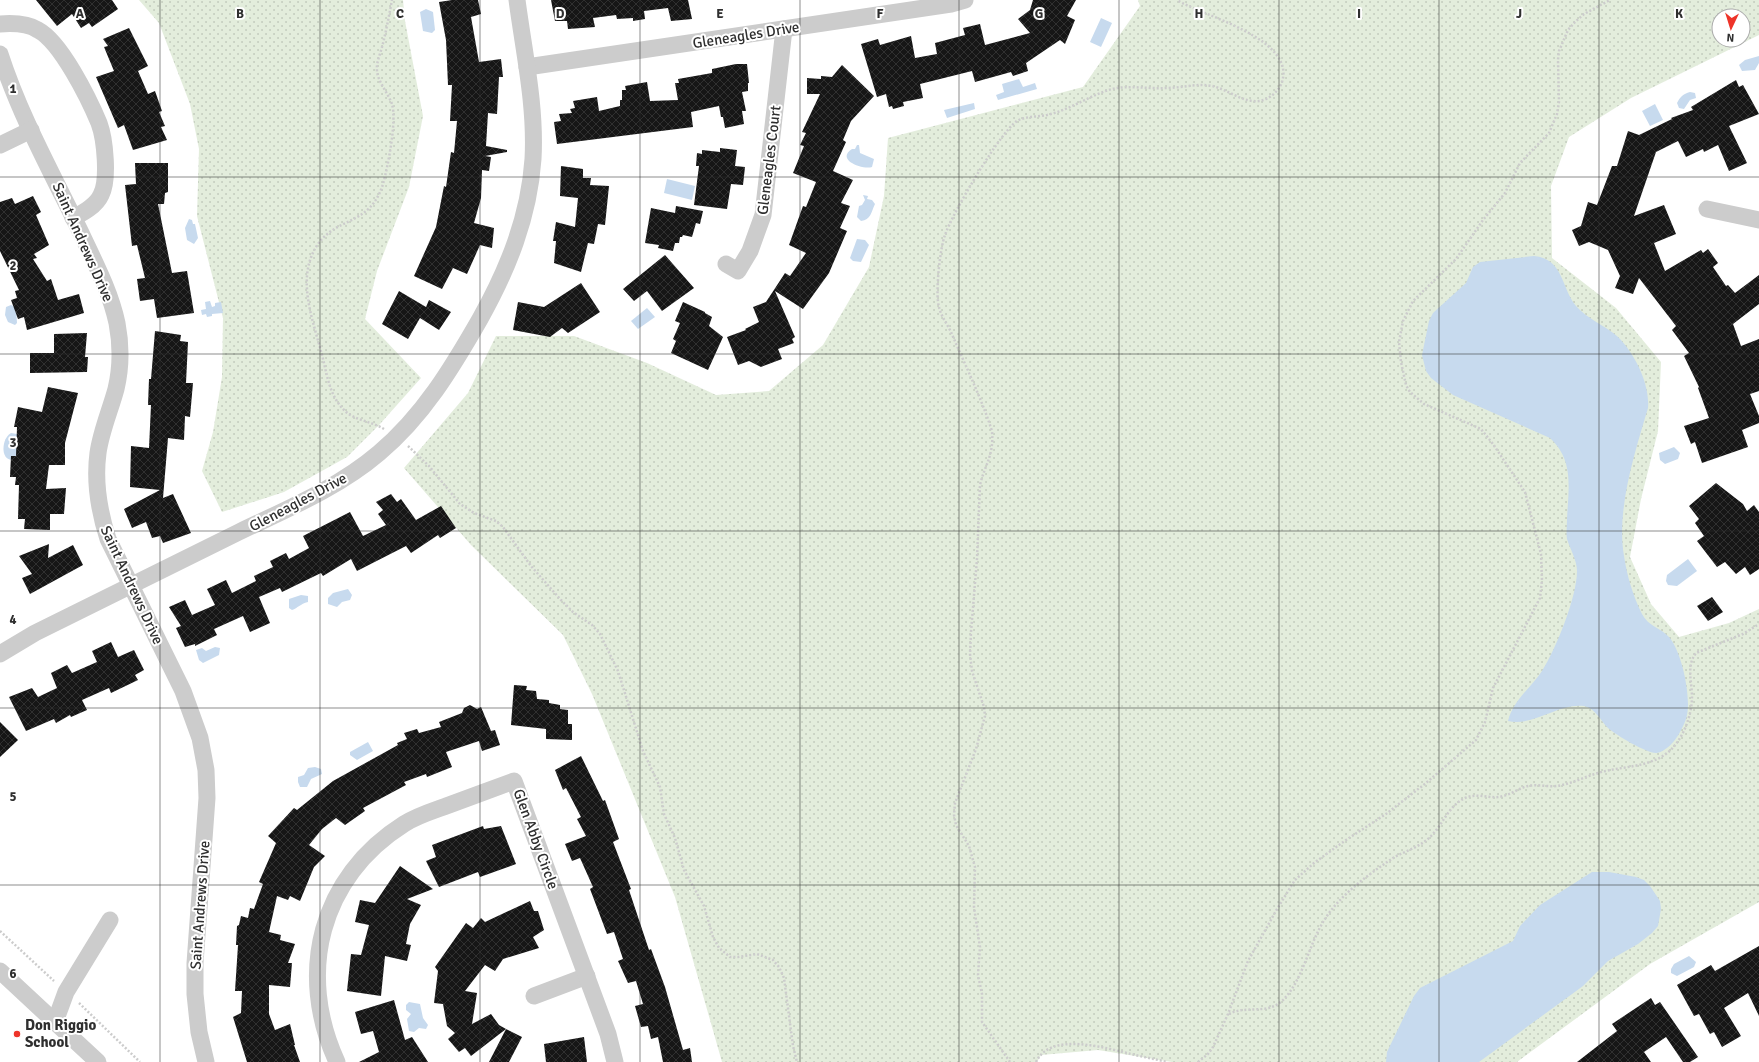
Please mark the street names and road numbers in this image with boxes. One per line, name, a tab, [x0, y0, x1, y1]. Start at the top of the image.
street label: Gleneagles Drive	[691, 18, 801, 52]
street label: Gleneagles Court	[753, 104, 785, 216]
street label: Saint Andrews Drive	[49, 179, 117, 305]
street label: Gleneagles Drive	[246, 469, 350, 535]
street label: Saint Andrews Drive	[97, 523, 167, 647]
street label: Glen Abby Circle	[510, 786, 562, 892]
street label: Saint Andrews Drive	[187, 840, 213, 970]

